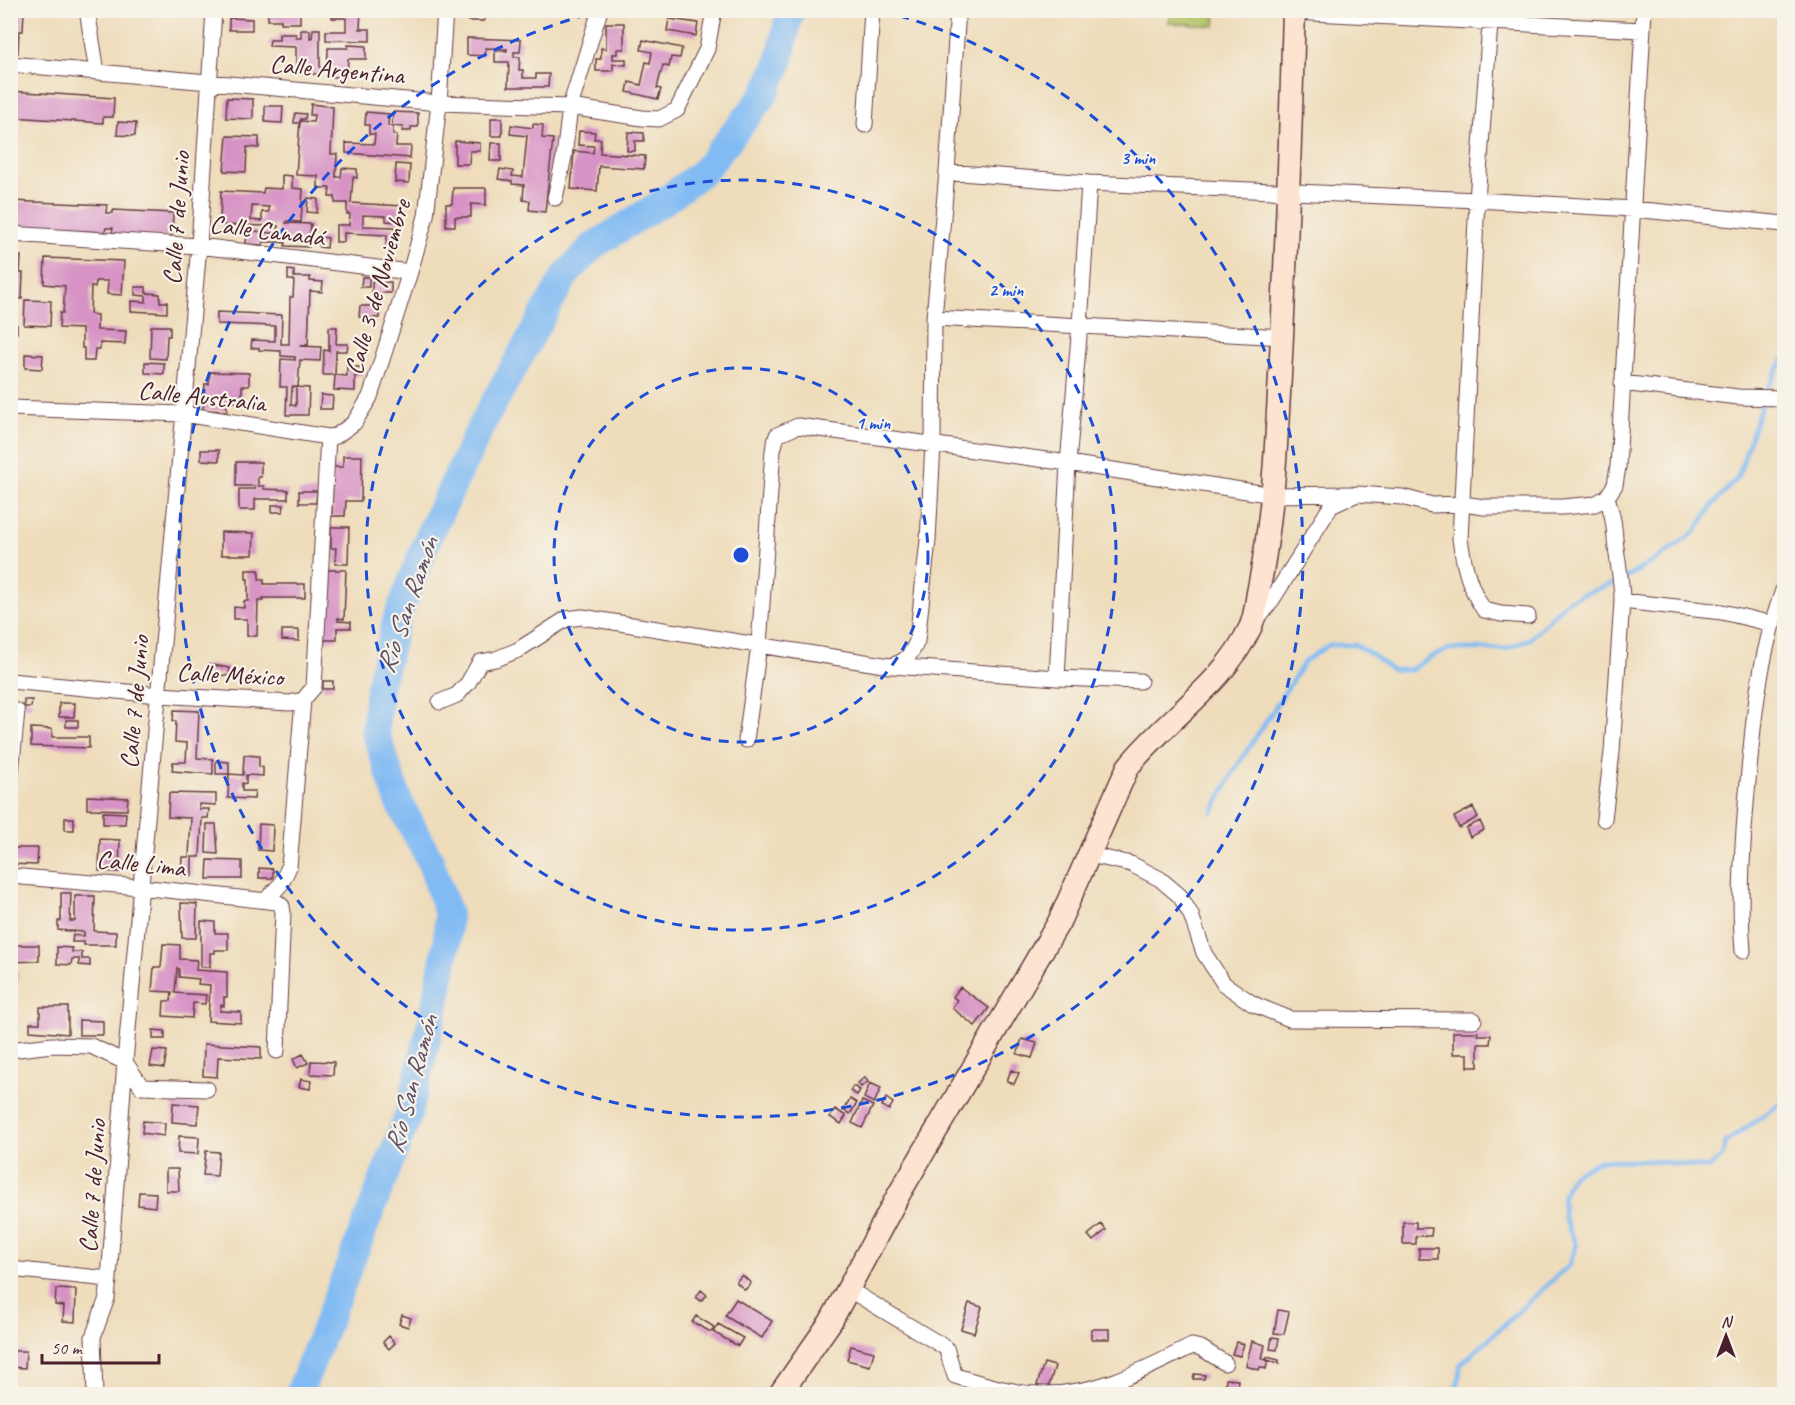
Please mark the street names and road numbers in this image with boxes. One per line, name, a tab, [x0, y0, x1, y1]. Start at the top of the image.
street label: Calle Argentina	[268, 47, 407, 92]
street label: Calle 7 de Junio	[155, 149, 198, 286]
street label: Calle 3 de Noviembre	[337, 194, 419, 378]
street label: Calle Canadá	[208, 207, 329, 254]
street label: Calle Australia	[137, 373, 270, 420]
street label: Calle 7 de Junio	[112, 632, 157, 770]
street label: Calle México	[176, 655, 287, 694]
street label: Calle Lima	[95, 842, 189, 885]
street label: Calle 7 de Junio	[71, 1117, 114, 1254]

